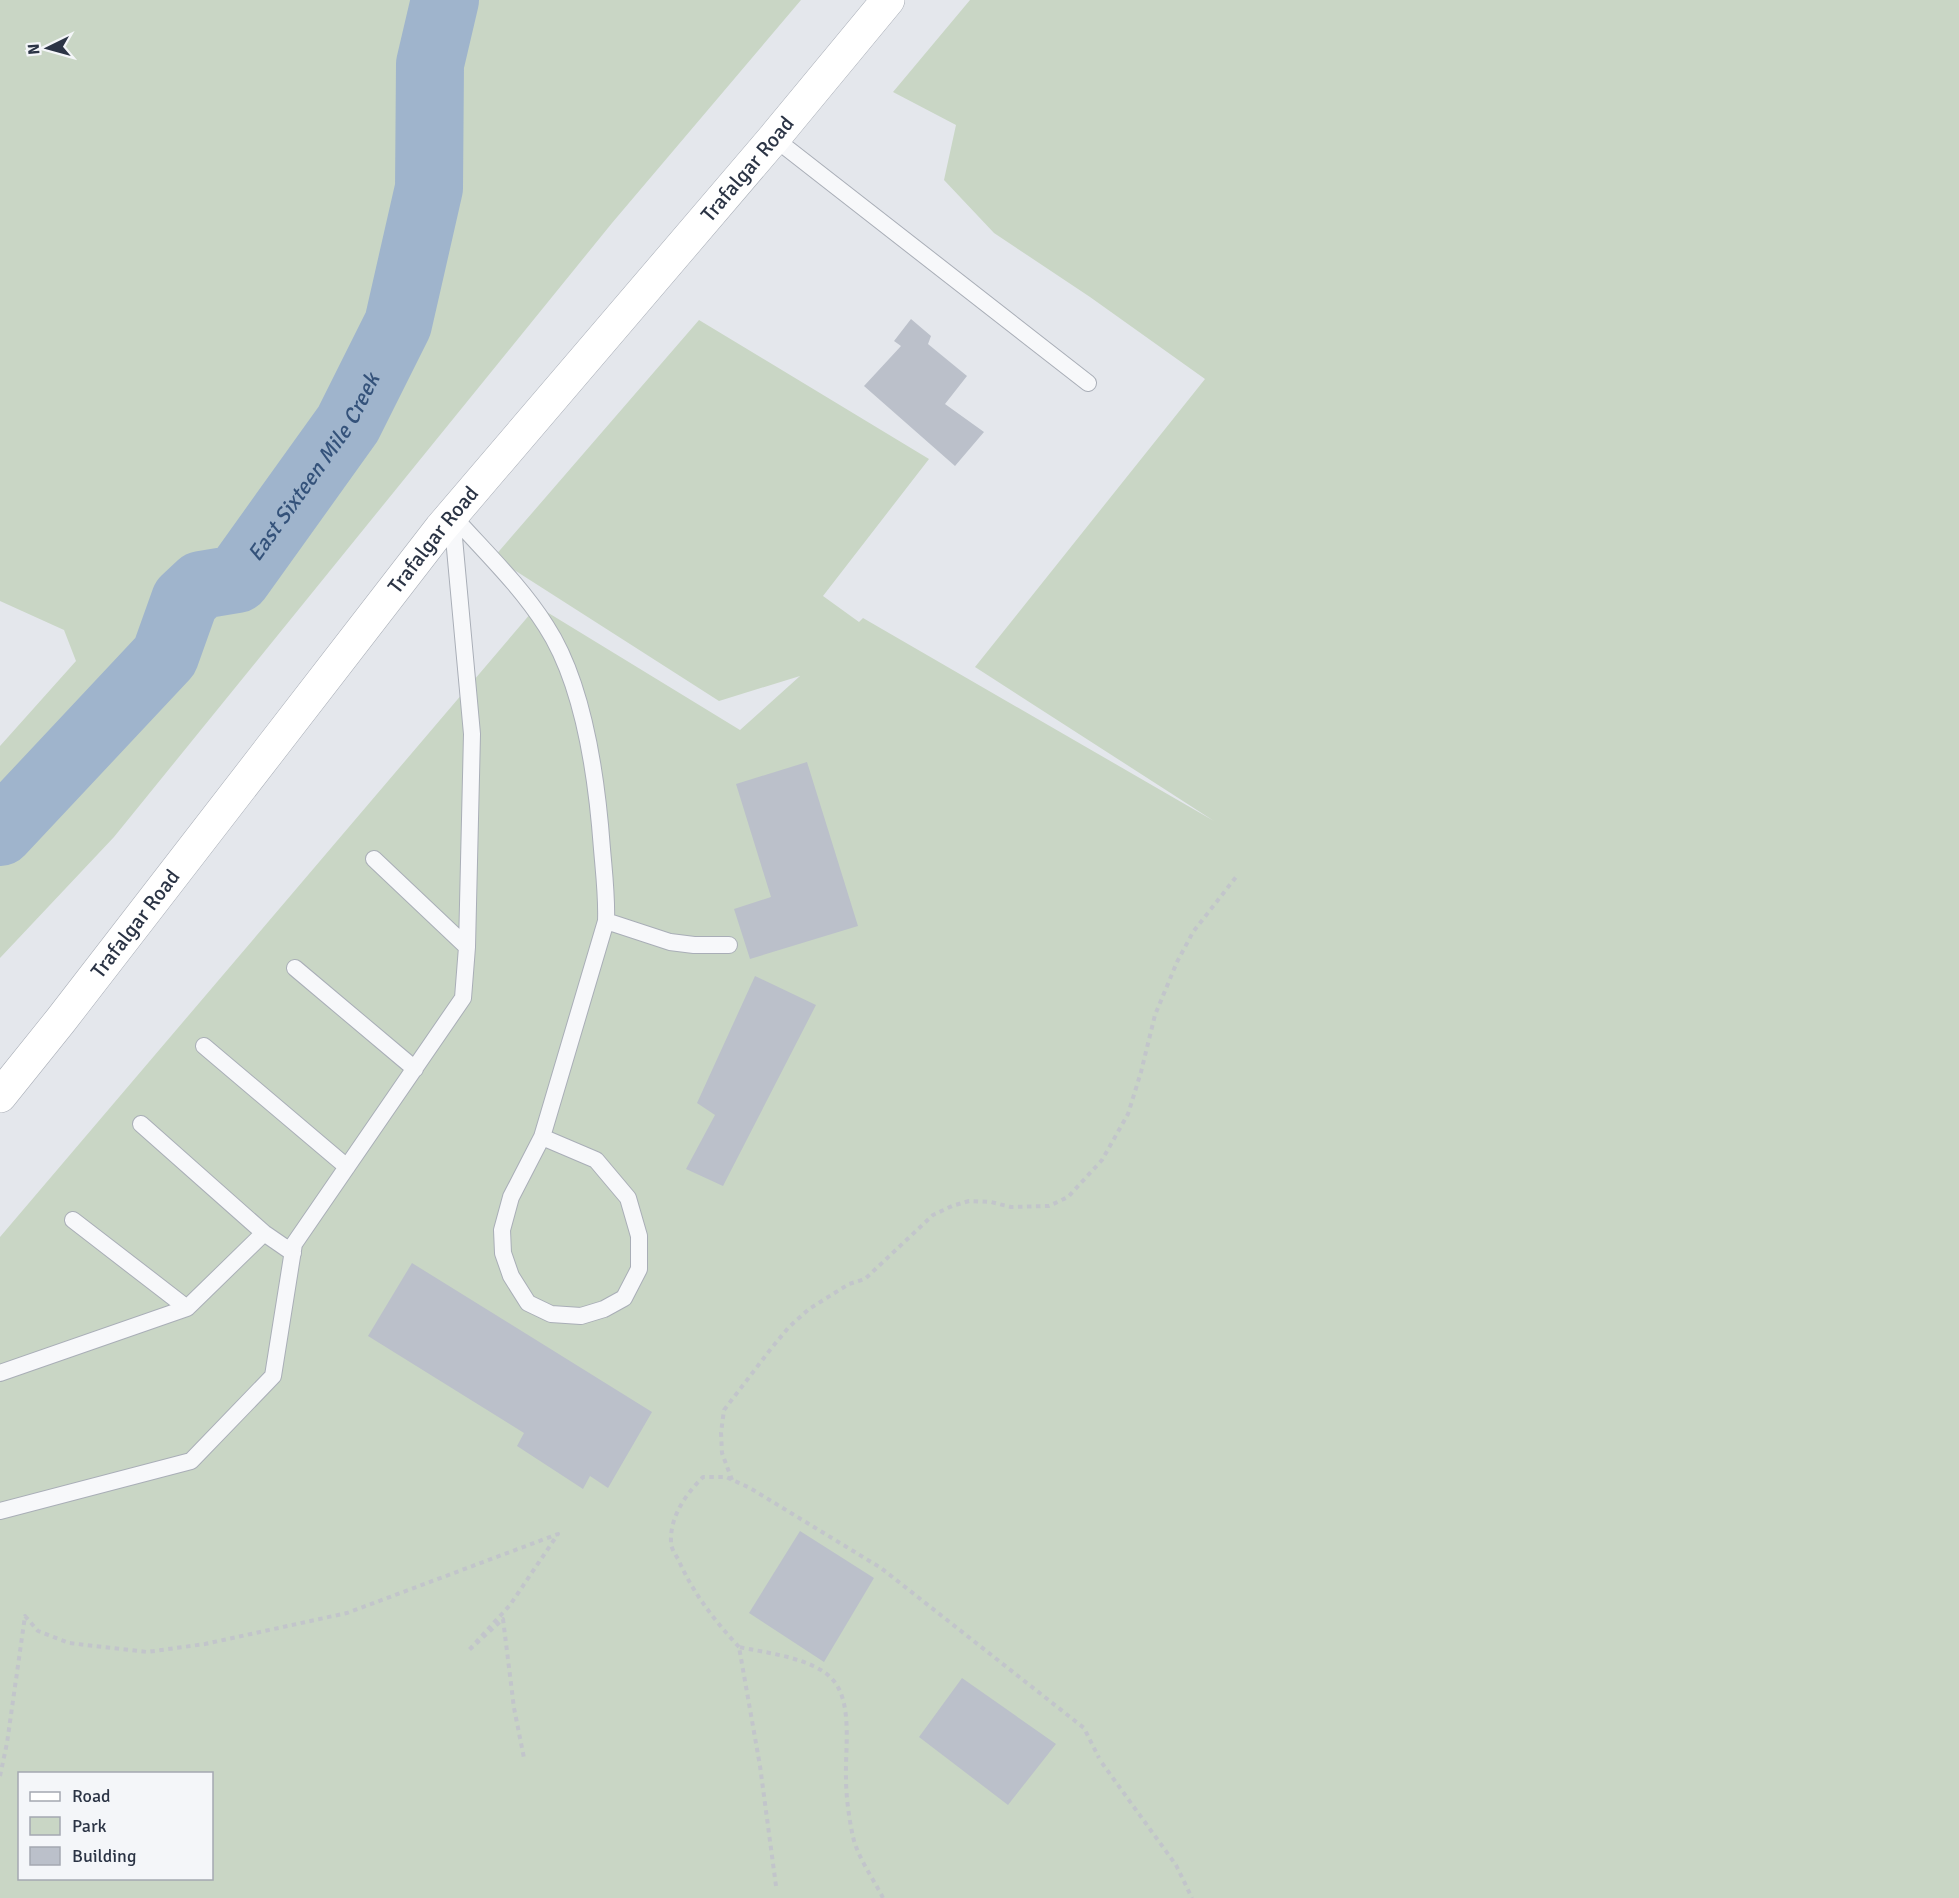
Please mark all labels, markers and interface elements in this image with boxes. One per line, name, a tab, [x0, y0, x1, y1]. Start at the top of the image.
north arrow	[18, 18, 78, 78]
text: N	[24, 43, 45, 56]
street label: Trafalgar Road	[695, 111, 799, 227]
water label: East Sixteen Mile Creek	[241, 367, 386, 566]
street label: Trafalgar Road	[382, 481, 484, 599]
street label: Trafalgar Road	[85, 864, 185, 983]
legend	[18, 1772, 213, 1880]
text: Road	[72, 1785, 111, 1807]
text: Park	[72, 1815, 107, 1837]
text: Building	[72, 1845, 136, 1867]

